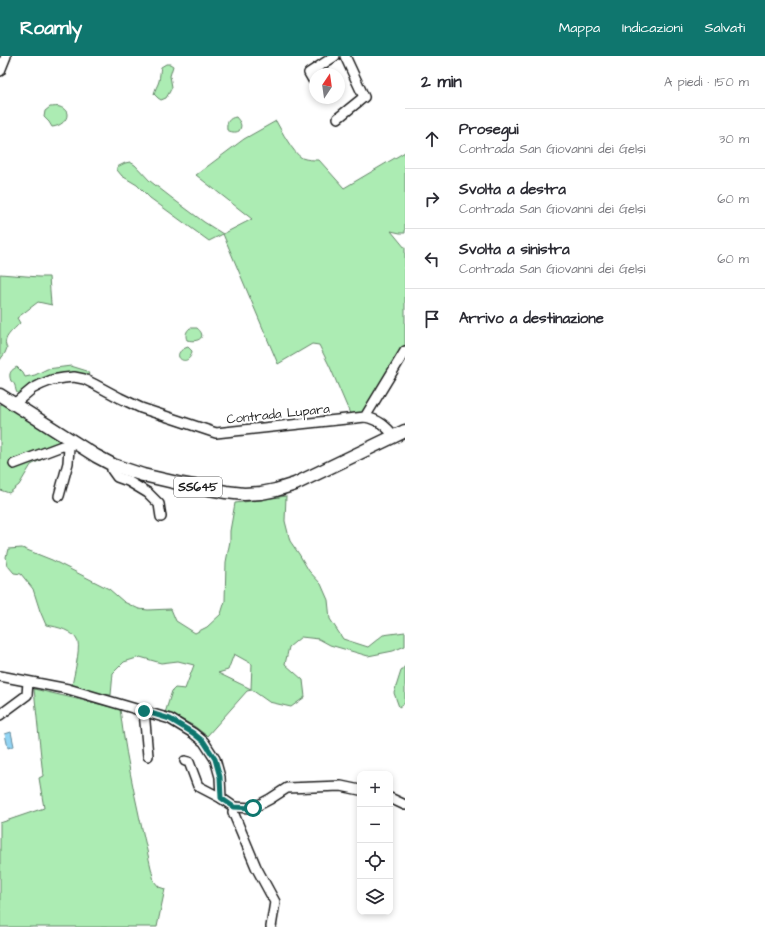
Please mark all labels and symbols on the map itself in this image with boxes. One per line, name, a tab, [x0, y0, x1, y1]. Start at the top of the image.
north arrow	[309, 68, 345, 104]
street label: Contrada Lupara	[226, 400, 331, 428]
road number: SS645	[174, 477, 222, 497]
route end	[135, 702, 153, 720]
route start	[244, 799, 262, 817]

